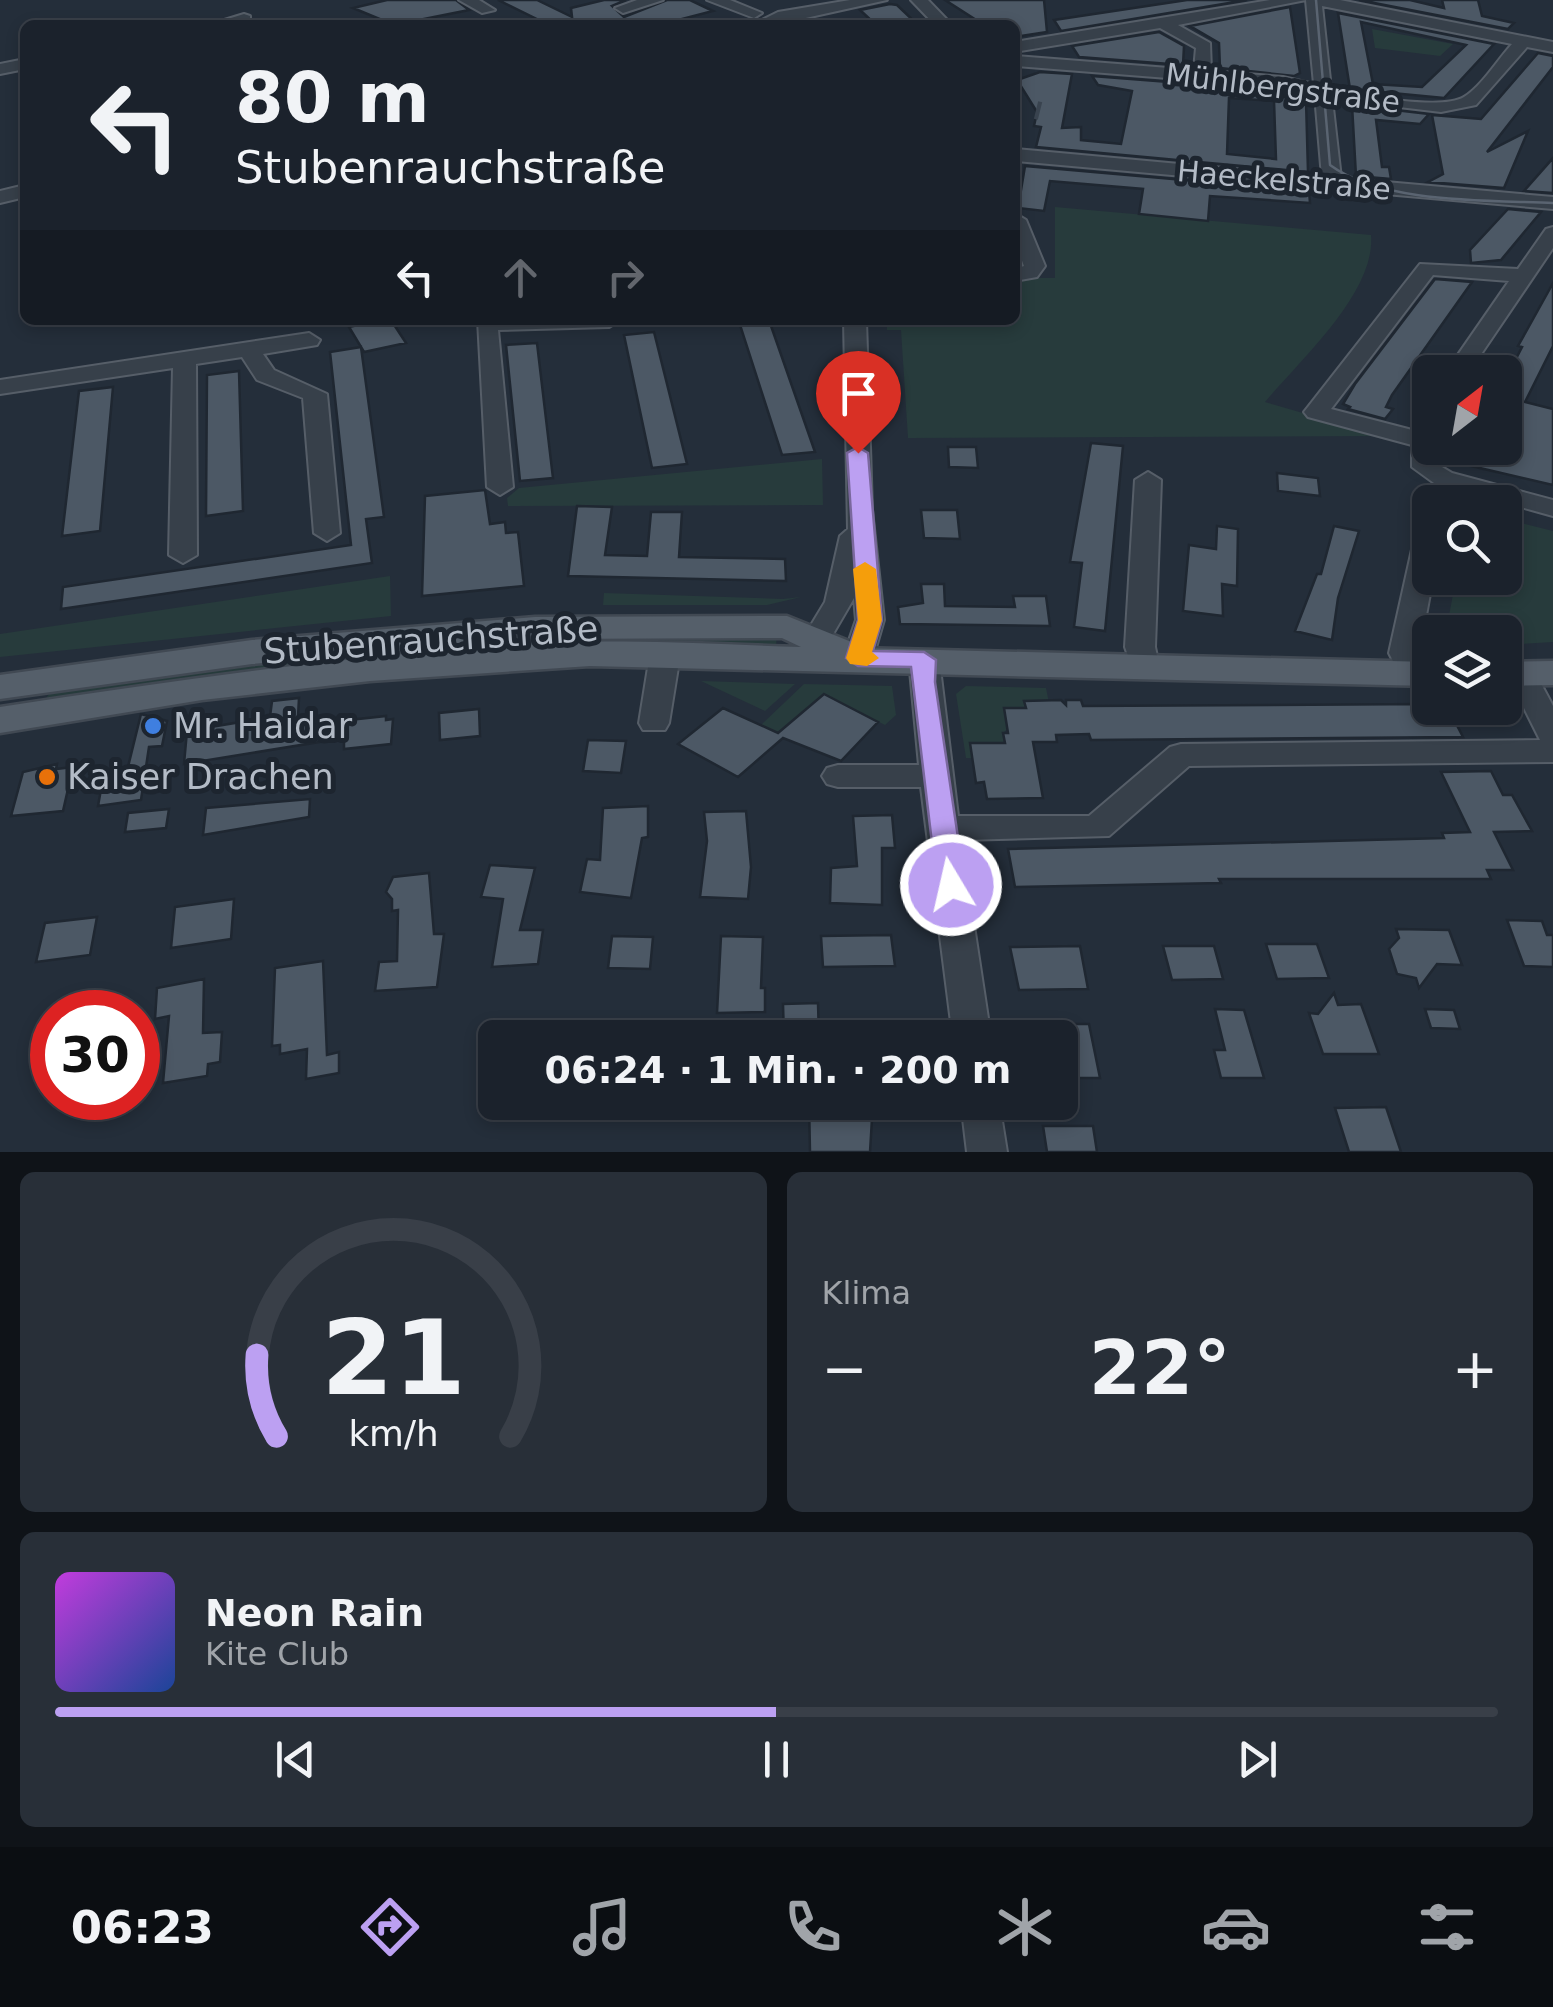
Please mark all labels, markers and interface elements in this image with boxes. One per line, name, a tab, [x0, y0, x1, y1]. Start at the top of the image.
street label: Mühlbergstraße	[1164, 56, 1402, 120]
text: 80 m	[235, 57, 430, 139]
icon: left	[70, 60, 200, 190]
text: Stubenrauchstraße	[235, 141, 666, 194]
street label: Haeckelstraße	[1176, 153, 1392, 207]
icon: left	[388, 250, 443, 305]
icon: ahead	[493, 250, 548, 305]
icon: right	[598, 250, 653, 305]
pin	[816, 351, 901, 454]
north arrow	[1412, 355, 1522, 465]
map controls	[1412, 355, 1522, 725]
icon: arrive	[831, 366, 886, 421]
button: search	[1412, 485, 1522, 595]
street label: Stubenrauchstraße	[263, 608, 599, 672]
button: layers	[1412, 615, 1522, 725]
place label: Mr. Haidar	[173, 706, 353, 746]
marker: Mr. Haidar	[142, 715, 164, 737]
place label: Kaiser Drachen	[67, 757, 334, 797]
marker: Kaiser Drachen	[36, 766, 58, 788]
position arrow	[899, 833, 1003, 937]
speed limit sign: 30	[30, 990, 160, 1120]
text: 06:24 · 1 Min. · 200 m	[545, 1048, 1011, 1092]
text: Klima	[822, 1274, 911, 1312]
text: 21	[321, 1297, 466, 1419]
text: 22°	[1089, 1324, 1231, 1412]
text: −	[822, 1337, 868, 1401]
text: +	[1452, 1337, 1498, 1401]
text: km/h	[348, 1413, 438, 1454]
text: Neon Rain	[205, 1591, 424, 1635]
text: Kite Club	[205, 1635, 349, 1673]
icon: previous	[268, 1732, 323, 1787]
icon: pause	[749, 1732, 804, 1787]
icon: next	[1230, 1732, 1285, 1787]
icon: directions	[355, 1892, 425, 1962]
icon: music	[567, 1892, 637, 1962]
icon: phone	[778, 1892, 848, 1962]
icon: climate	[990, 1892, 1060, 1962]
icon: car	[1201, 1892, 1271, 1962]
icon: filters	[1412, 1892, 1482, 1962]
text: 06:23	[71, 1901, 214, 1954]

